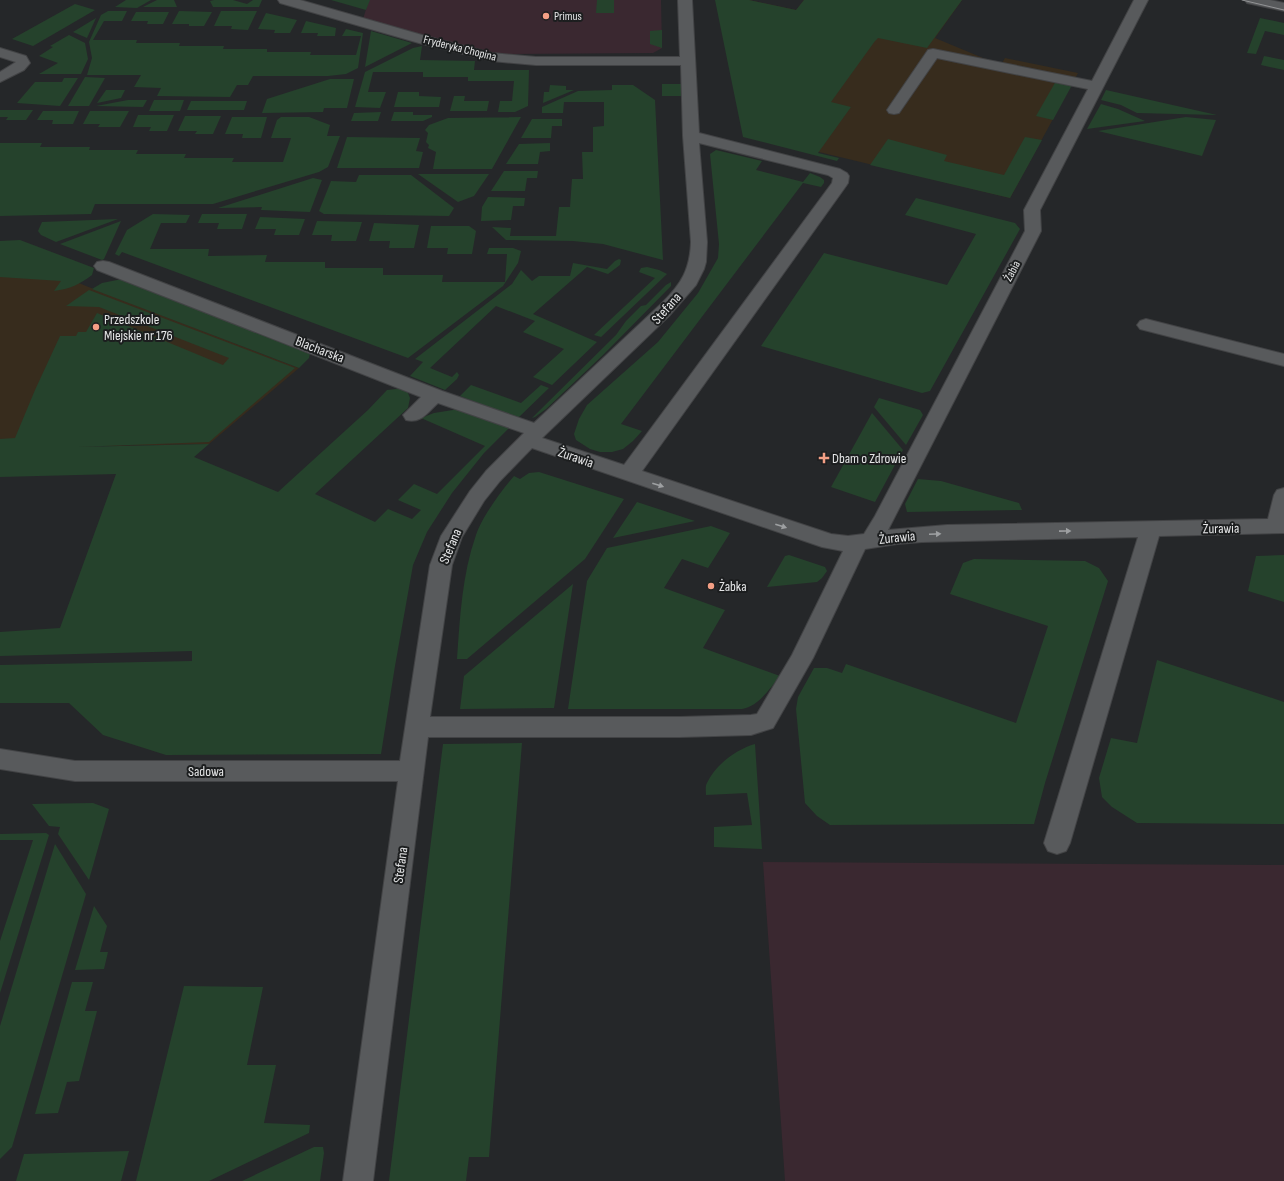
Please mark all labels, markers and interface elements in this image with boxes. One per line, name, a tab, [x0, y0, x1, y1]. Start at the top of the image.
place label: Primus	[554, 9, 582, 24]
marker: Primus	[541, 11, 551, 21]
street label: Fryderyka Chopina	[422, 32, 498, 65]
street label: Żabia	[1001, 258, 1024, 284]
street label: Stefana	[648, 289, 685, 328]
place label: Przedszkole Miejskie nr 176	[104, 311, 173, 344]
marker: Przedszkole Miejskie nr 176	[91, 322, 101, 332]
street label: Blacharska	[293, 332, 347, 367]
street label: Żurawia	[556, 443, 596, 471]
place label: Dbam o Zdrowie	[832, 450, 906, 467]
marker: Dbam o Zdrowie	[819, 453, 829, 463]
one-way arrow	[652, 482, 664, 488]
street label: Żurawia	[1203, 520, 1239, 537]
one-way arrow	[775, 523, 787, 529]
street label: Stefana	[436, 526, 465, 566]
street label: Żurawia	[878, 527, 916, 548]
one-way arrow	[1059, 527, 1071, 534]
one-way arrow	[929, 530, 941, 537]
place label: Żabka	[719, 578, 747, 595]
marker: Żabka	[706, 581, 716, 591]
street label: Sadowa	[188, 763, 224, 780]
street label: Stefana	[390, 846, 411, 884]

